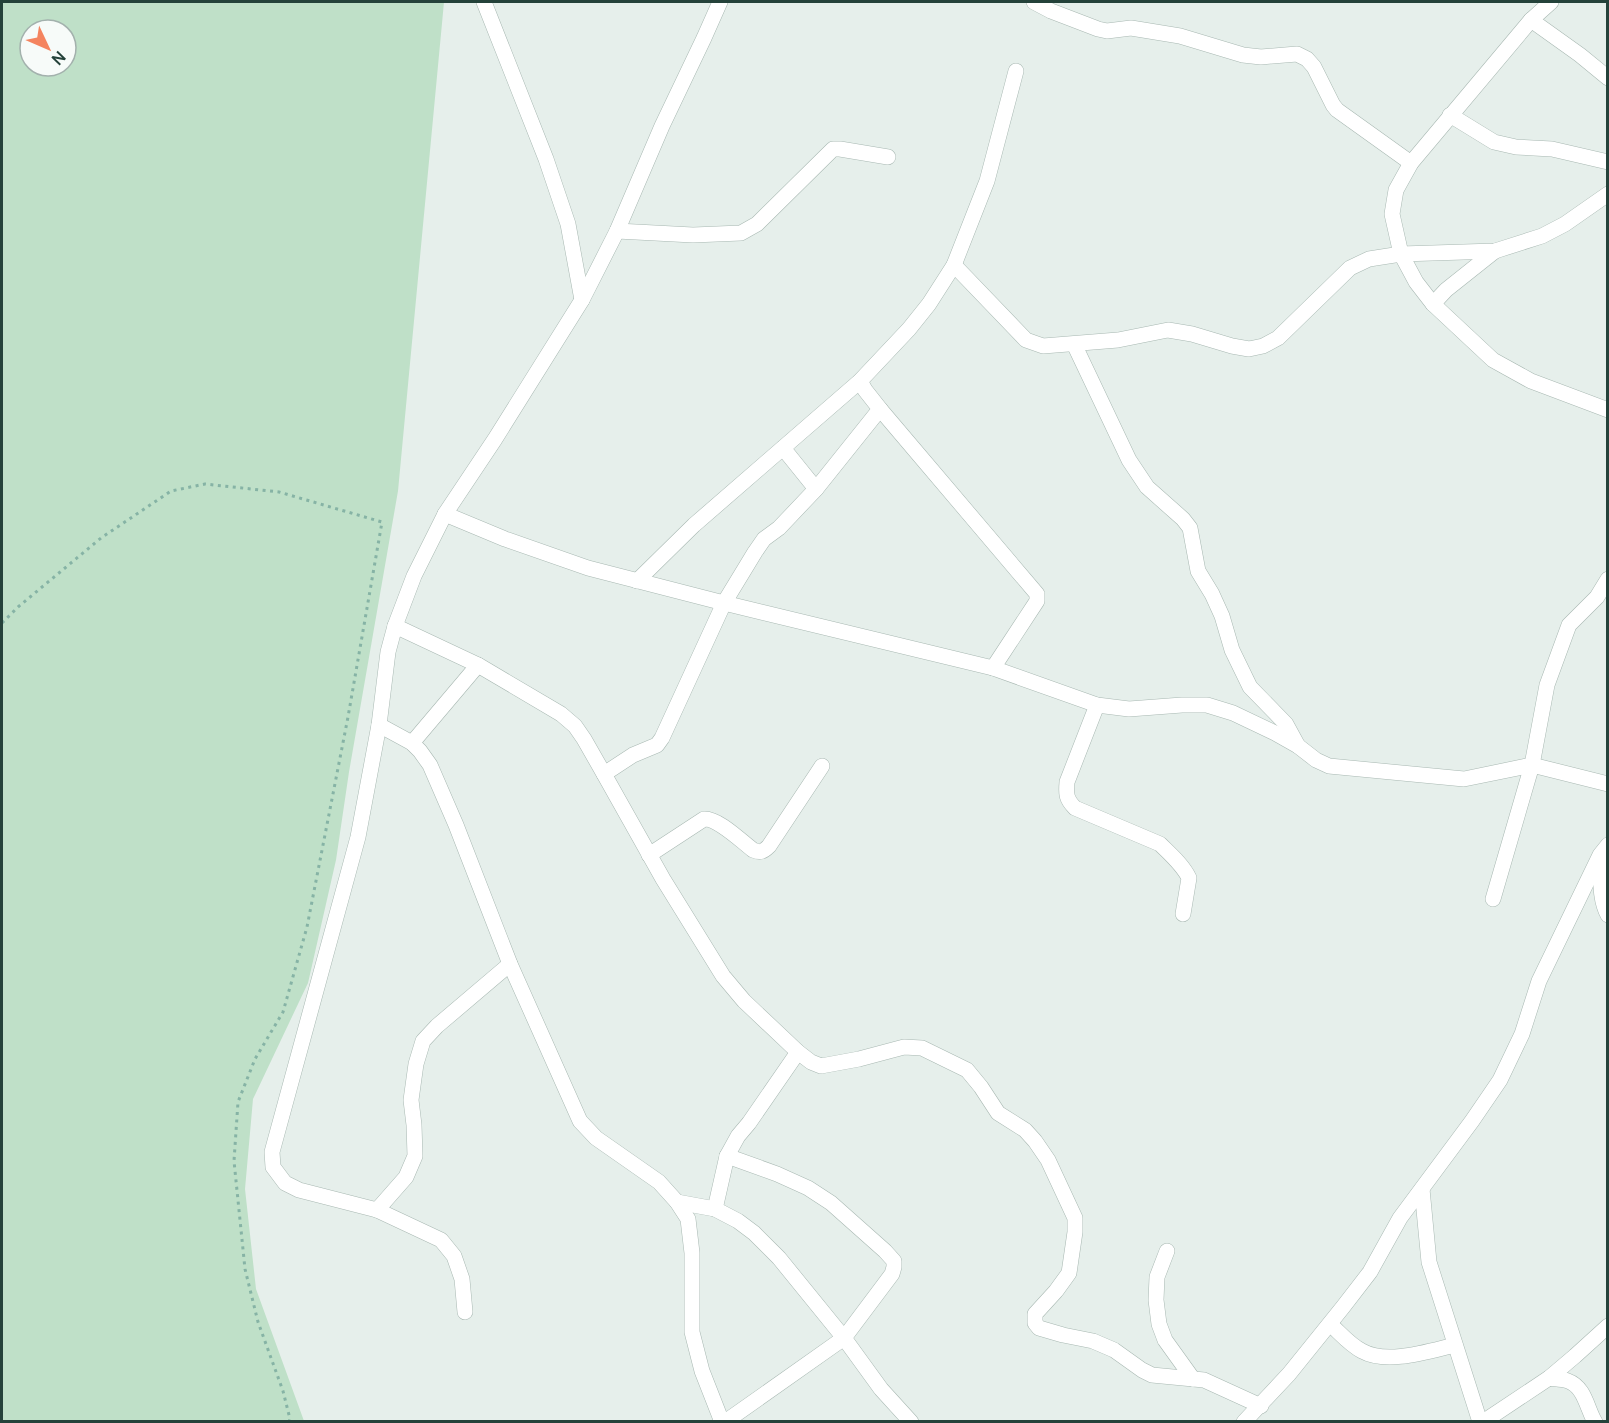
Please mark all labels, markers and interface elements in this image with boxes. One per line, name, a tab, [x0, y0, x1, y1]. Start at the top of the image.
north arrow	[18, 18, 78, 78]
text: N	[47, 47, 71, 70]

